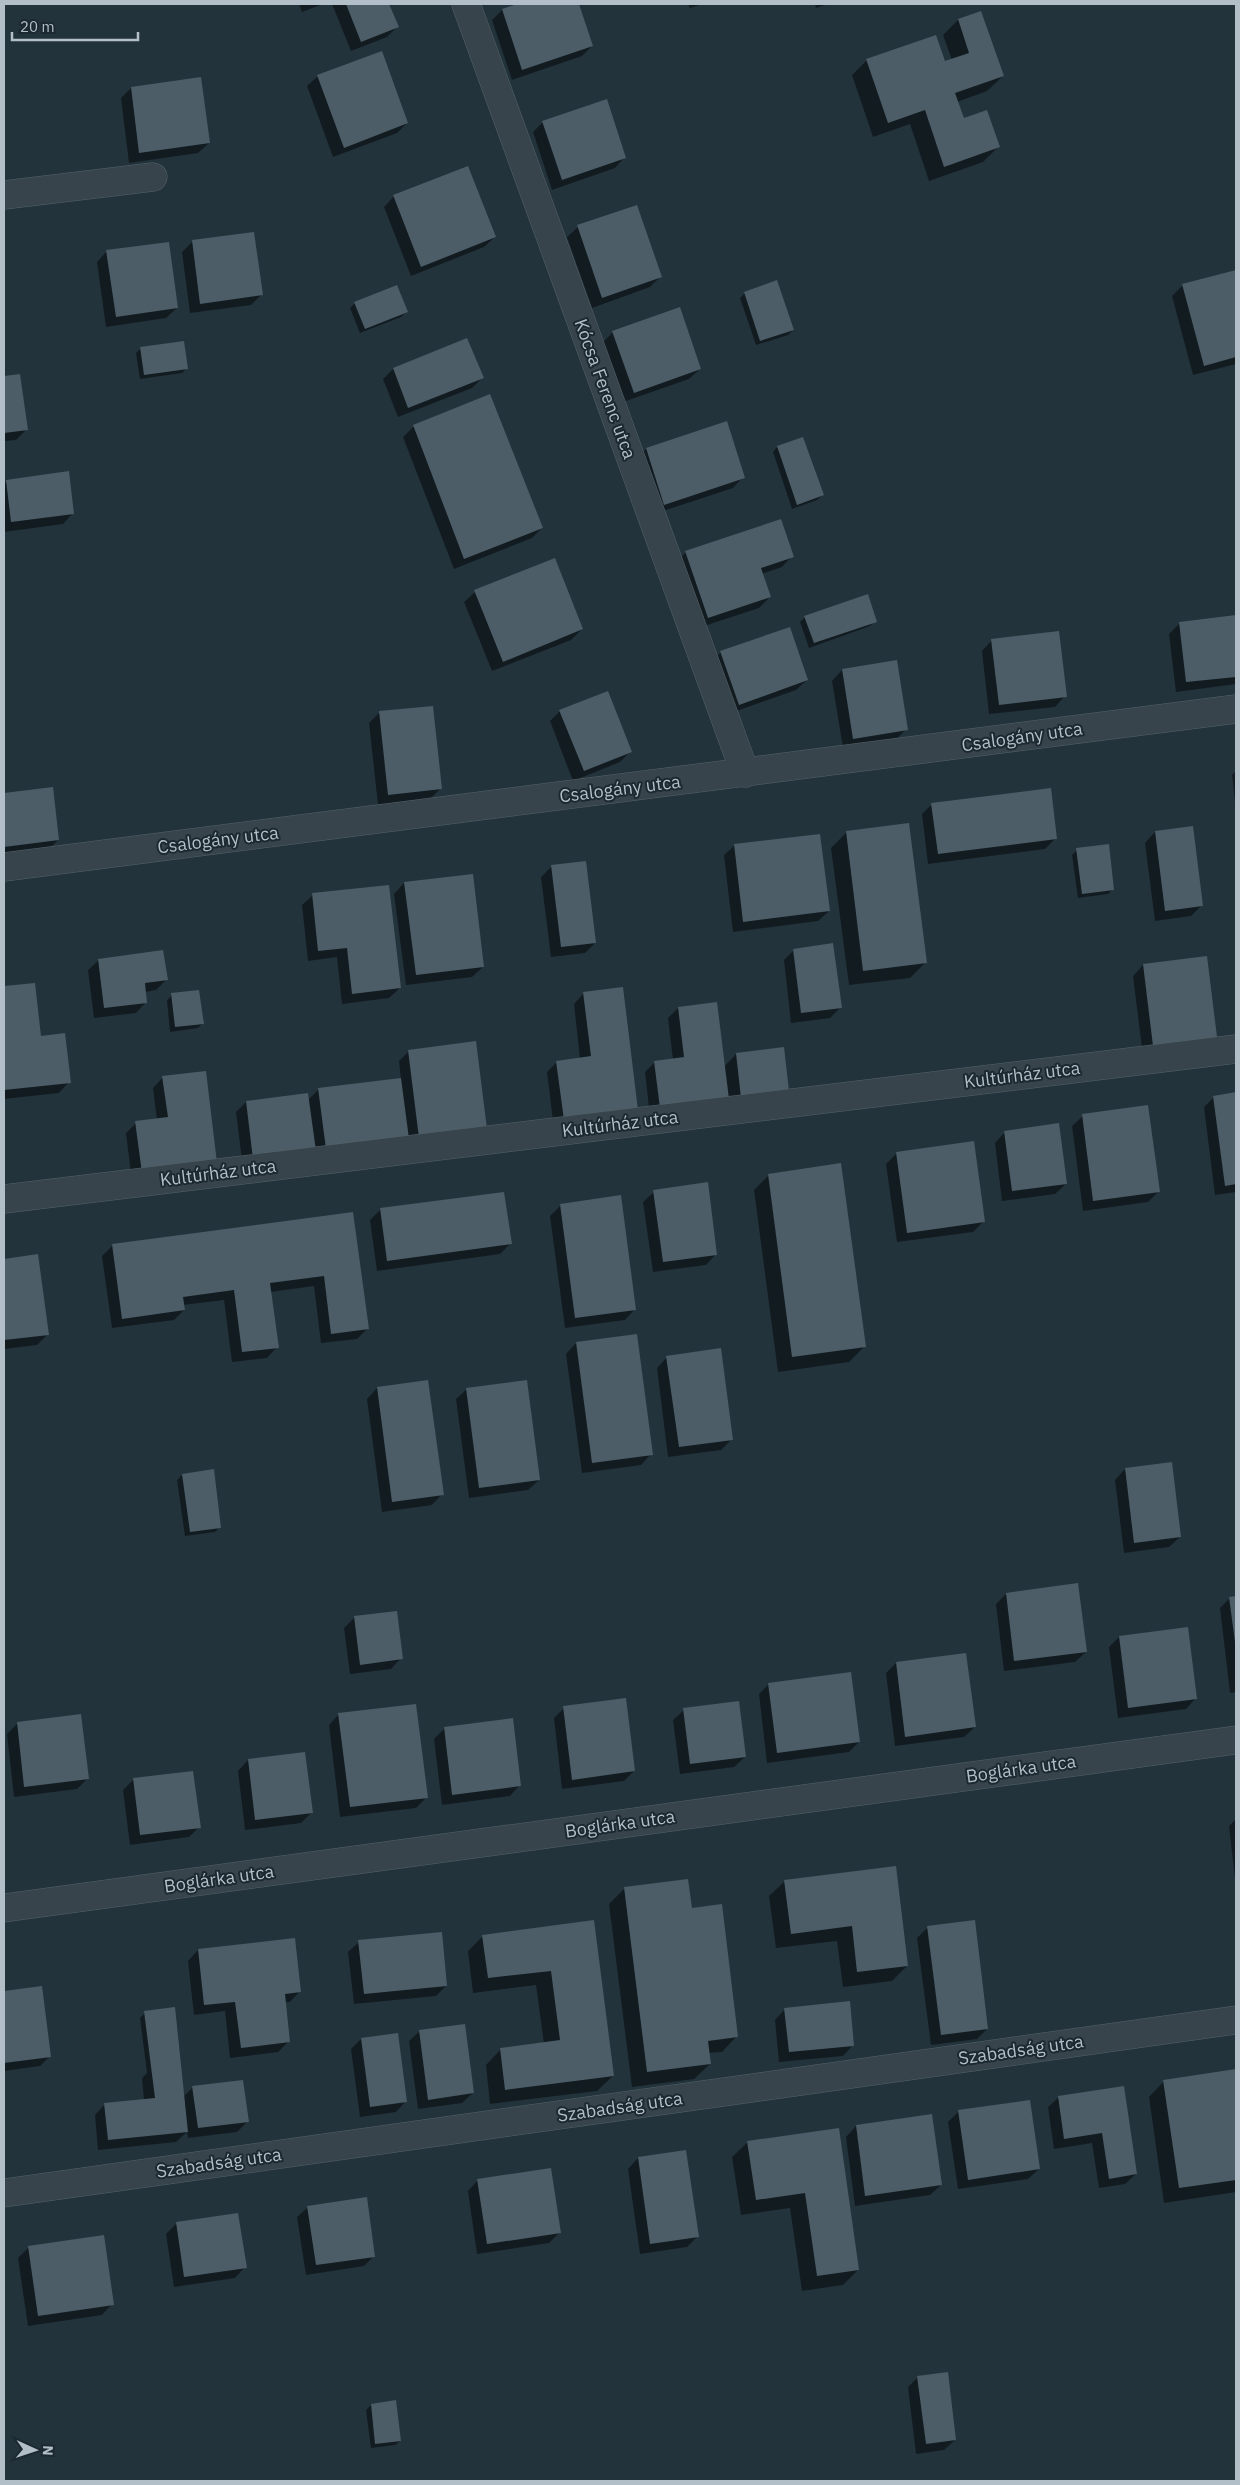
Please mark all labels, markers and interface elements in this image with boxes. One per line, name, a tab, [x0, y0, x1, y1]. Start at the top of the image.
scale bar	[12, 10, 139, 42]
text: 20 m	[20, 17, 55, 36]
street label: Kócsa Ferenc utca	[569, 316, 642, 462]
street label: Csalogány utca	[960, 717, 1084, 756]
street label: Csalogány utca	[558, 770, 682, 807]
street label: Csalogány utca	[156, 821, 280, 858]
street label: Kultúrház utca	[962, 1056, 1082, 1093]
street label: Kultúrház utca	[560, 1105, 680, 1142]
street label: Kultúrház utca	[158, 1154, 278, 1191]
street label: Boglárka utca	[964, 1749, 1078, 1788]
street label: Boglárka utca	[563, 1804, 677, 1843]
street label: Boglárka utca	[162, 1859, 276, 1898]
street label: Szabadság utca	[957, 2029, 1085, 2070]
street label: Szabadság utca	[556, 2086, 684, 2127]
street label: Szabadság utca	[155, 2142, 283, 2183]
north arrow	[10, 2425, 60, 2475]
text: N	[39, 2445, 57, 2456]

